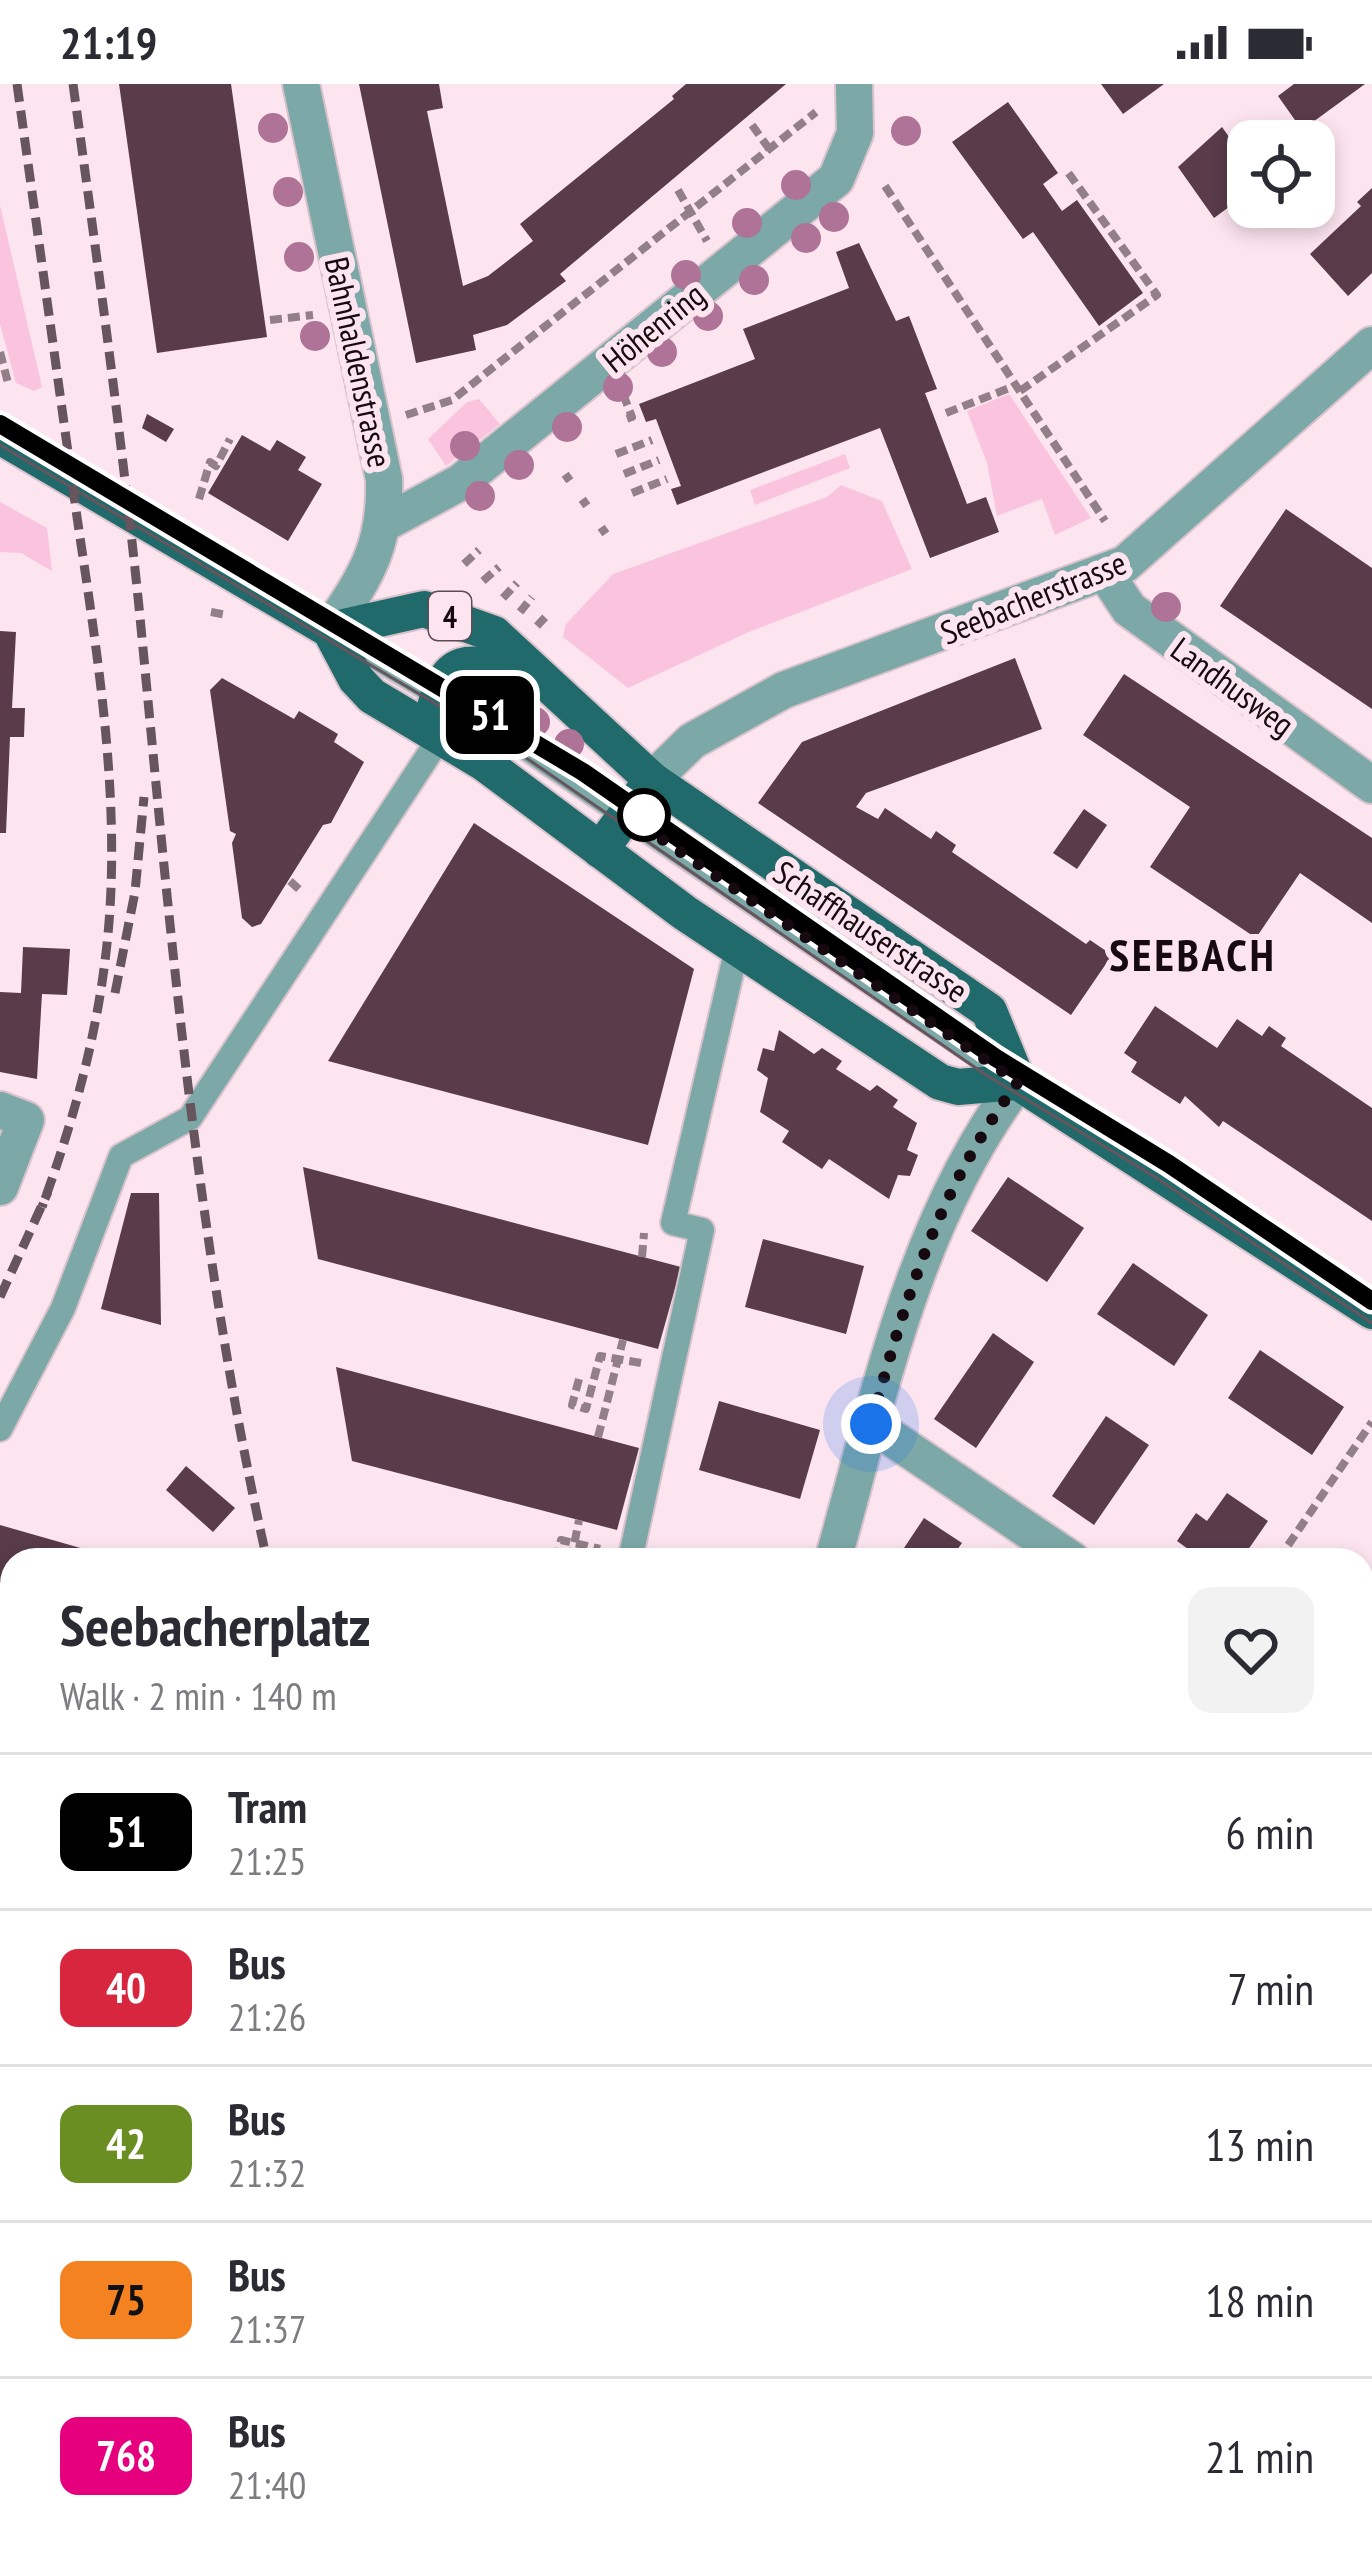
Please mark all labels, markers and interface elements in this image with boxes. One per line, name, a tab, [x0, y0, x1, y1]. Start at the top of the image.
text: 21:19	[60, 13, 157, 71]
map controls	[1227, 120, 1335, 228]
button: locate	[1227, 120, 1335, 228]
street label: Bahnhaldenstrasse	[316, 253, 402, 471]
street label: Höhenring	[593, 273, 713, 381]
street label: Seebacherstrasse	[934, 540, 1132, 654]
road number: 4	[429, 592, 471, 640]
street label: Landhusweg	[1163, 627, 1303, 745]
line badge: 51	[436, 676, 544, 754]
text: 51	[470, 687, 510, 742]
unlabelled marker	[619, 790, 669, 840]
street label: Schaffhauserstrasse	[766, 850, 976, 1012]
district label: SEEBACH	[1109, 925, 1277, 983]
your location	[841, 1394, 901, 1454]
button: heart	[1188, 1587, 1314, 1713]
text: Seebacherplatz	[60, 1588, 370, 1662]
text: Walk · 2 min · 140 m	[60, 1670, 337, 1721]
text: Tram	[228, 1777, 307, 1835]
text: 6 min	[1225, 1803, 1314, 1861]
text: 51	[106, 1804, 146, 1859]
text: 21:25	[228, 1835, 306, 1886]
text: Bus	[228, 1933, 286, 1991]
text: 7 min	[1227, 1959, 1314, 2017]
text: 40	[106, 1960, 146, 2015]
text: 21:26	[228, 1991, 306, 2042]
text: Bus	[228, 2089, 286, 2147]
text: 13 min	[1205, 2115, 1314, 2173]
text: 42	[106, 2116, 146, 2171]
text: 21:32	[228, 2147, 306, 2198]
text: Bus	[228, 2245, 286, 2303]
text: 18 min	[1205, 2271, 1314, 2329]
text: 75	[106, 2272, 146, 2327]
text: 21:37	[228, 2303, 306, 2354]
text: Bus	[228, 2401, 286, 2459]
text: 21 min	[1205, 2427, 1314, 2485]
text: 768	[96, 2428, 156, 2483]
text: 21:40	[228, 2459, 306, 2510]

